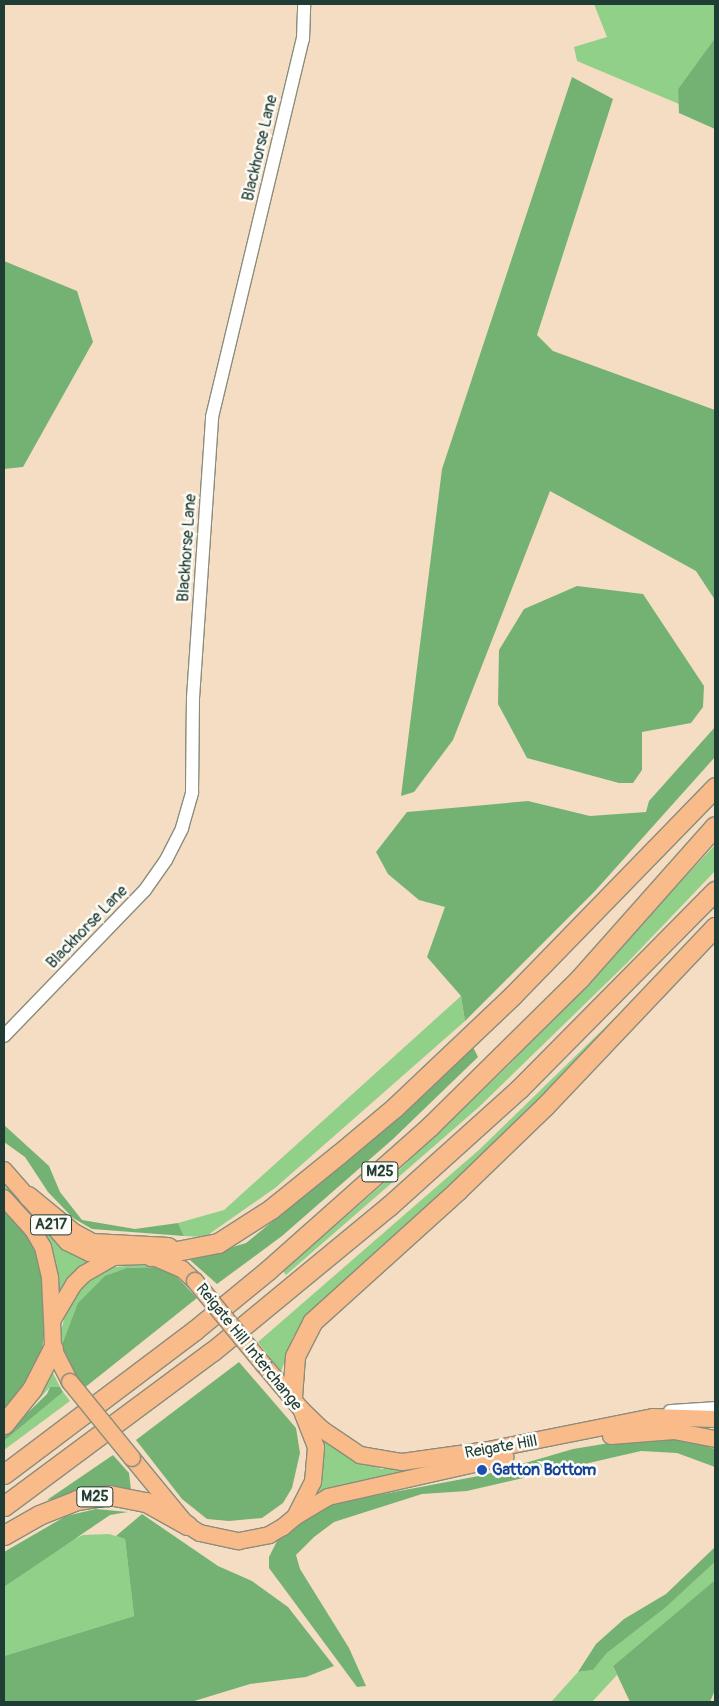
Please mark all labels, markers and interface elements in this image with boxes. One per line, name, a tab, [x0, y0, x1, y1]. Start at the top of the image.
street label: Blackhorse Lane	[238, 93, 282, 203]
street label: Blackhorse Lane	[174, 493, 200, 603]
street label: Blackhorse Lane	[42, 881, 132, 973]
road number: M25	[361, 1160, 399, 1184]
road number: A217	[30, 1212, 72, 1238]
street label: Reigate Hill Interchange	[192, 1280, 306, 1414]
street label: Reigate Hill	[463, 1431, 539, 1463]
place label: Gatton Bottom	[492, 1460, 596, 1480]
marker: Gatton Bottom	[476, 1464, 488, 1476]
road number: M25	[76, 1484, 114, 1510]

